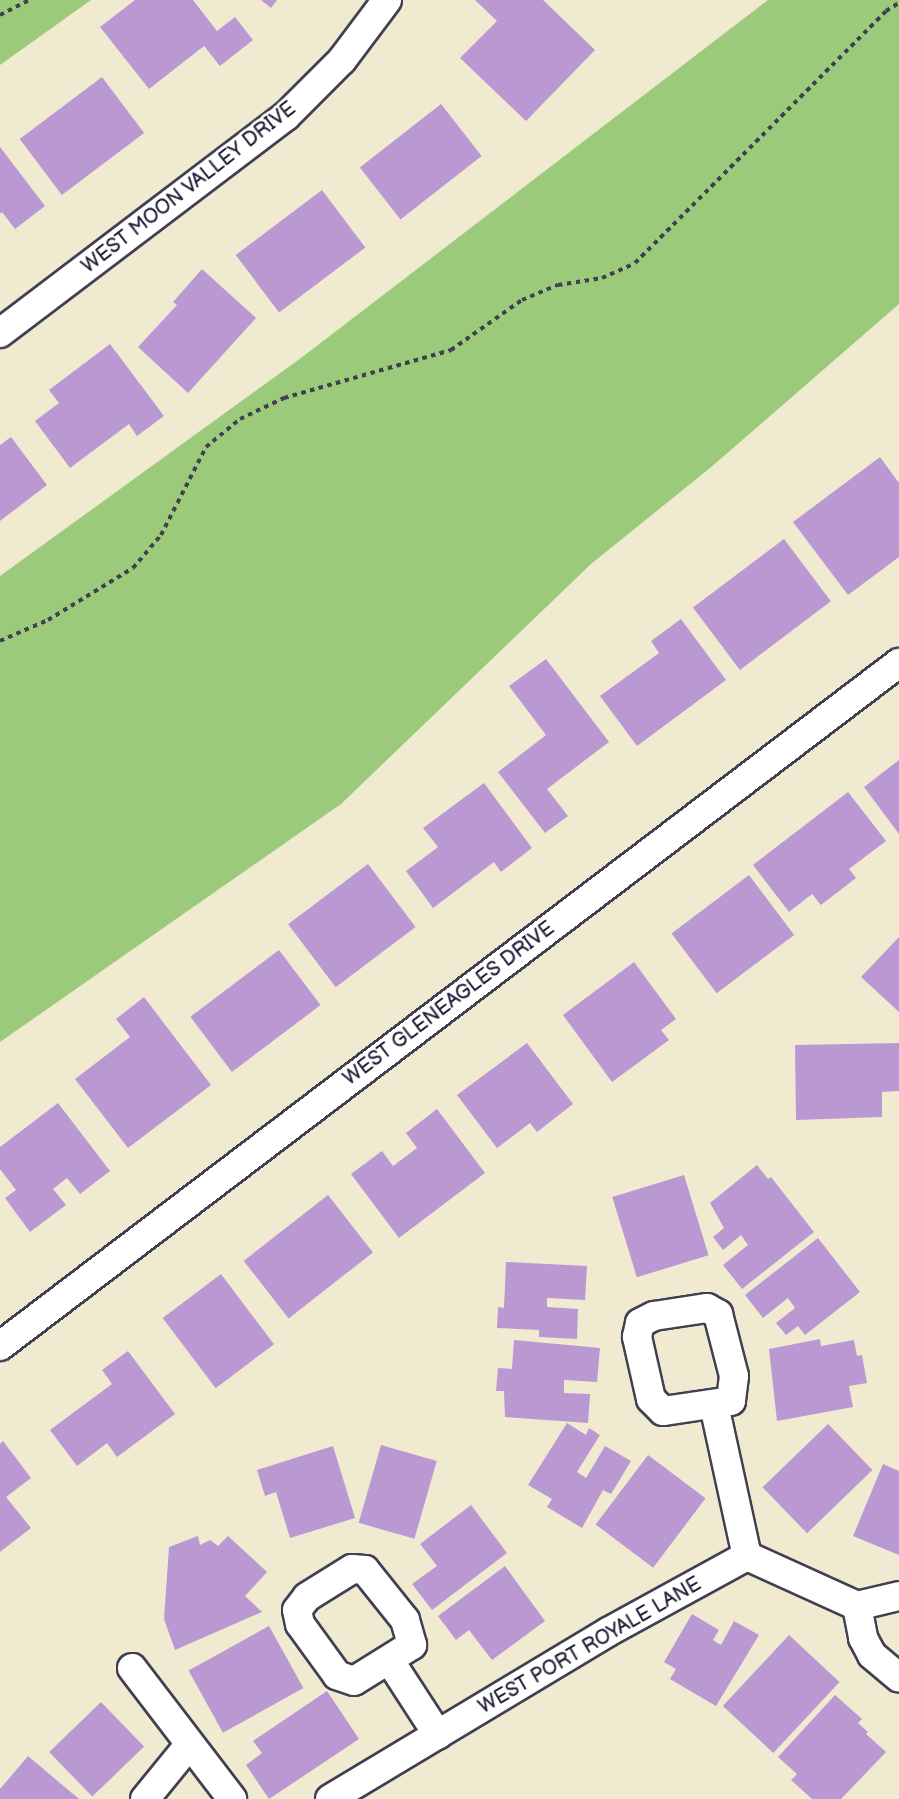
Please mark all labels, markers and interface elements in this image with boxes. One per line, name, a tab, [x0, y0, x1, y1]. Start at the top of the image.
street label: WEST MOON VALLEY DRIVE	[77, 97, 301, 279]
street label: WEST GLENEAGLES DRIVE	[339, 917, 559, 1091]
street label: WEST PORT ROYALE LANE	[474, 1572, 706, 1720]

